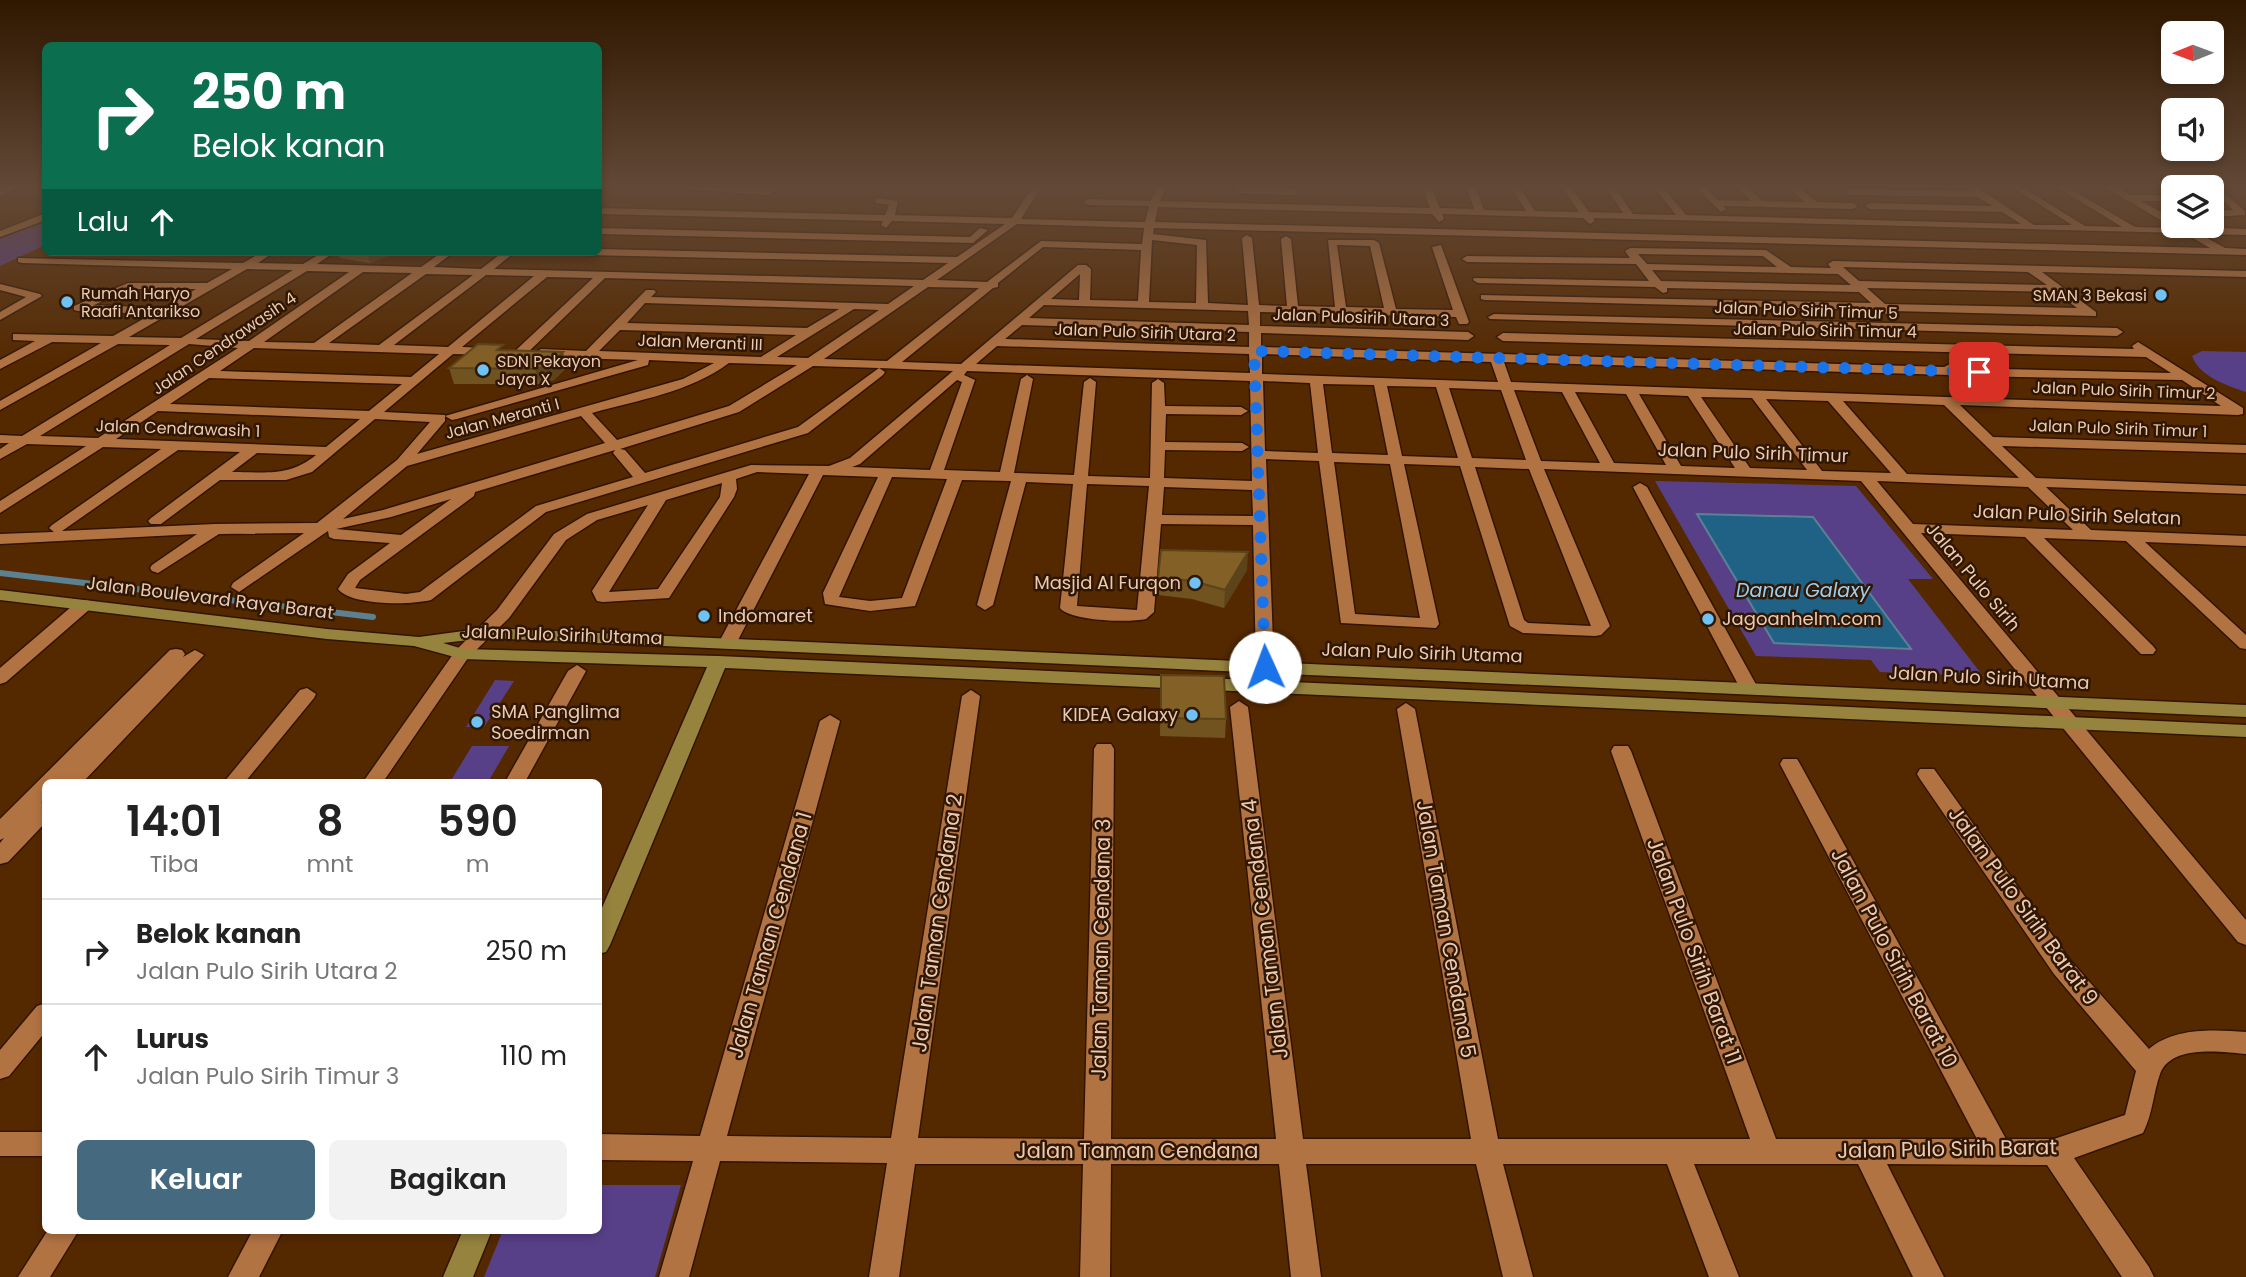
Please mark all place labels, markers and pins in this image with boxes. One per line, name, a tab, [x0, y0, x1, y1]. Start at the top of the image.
place label: Rumah Haryo Raafi Antarikso	[81, 282, 200, 323]
place label: SMAN 3 Bekasi	[2033, 284, 2147, 307]
marker: SMAN 3 Bekasi	[2153, 287, 2169, 303]
marker: Rumah Haryo Raafi Antarikso	[59, 294, 75, 310]
pin	[1949, 342, 2009, 402]
place label: SDN Pekayon Jaya X	[497, 350, 601, 391]
marker: SDN Pekayon Jaya X	[475, 362, 491, 378]
place label: Masjid Al Furqon	[1034, 570, 1181, 595]
marker: Masjid Al Furqon	[1187, 575, 1203, 591]
place label: Indomaret	[718, 603, 813, 628]
place label: Jagoanhelm.com	[1722, 606, 1882, 631]
marker: Indomaret	[696, 608, 712, 624]
marker: Jagoanhelm.com	[1700, 611, 1716, 627]
place label: SMA Panglima Soedirman	[491, 699, 620, 745]
place label: KIDEA Galaxy	[1062, 702, 1178, 727]
marker: KIDEA Galaxy	[1184, 707, 1200, 723]
marker: SMA Panglima Soedirman	[469, 714, 485, 730]

